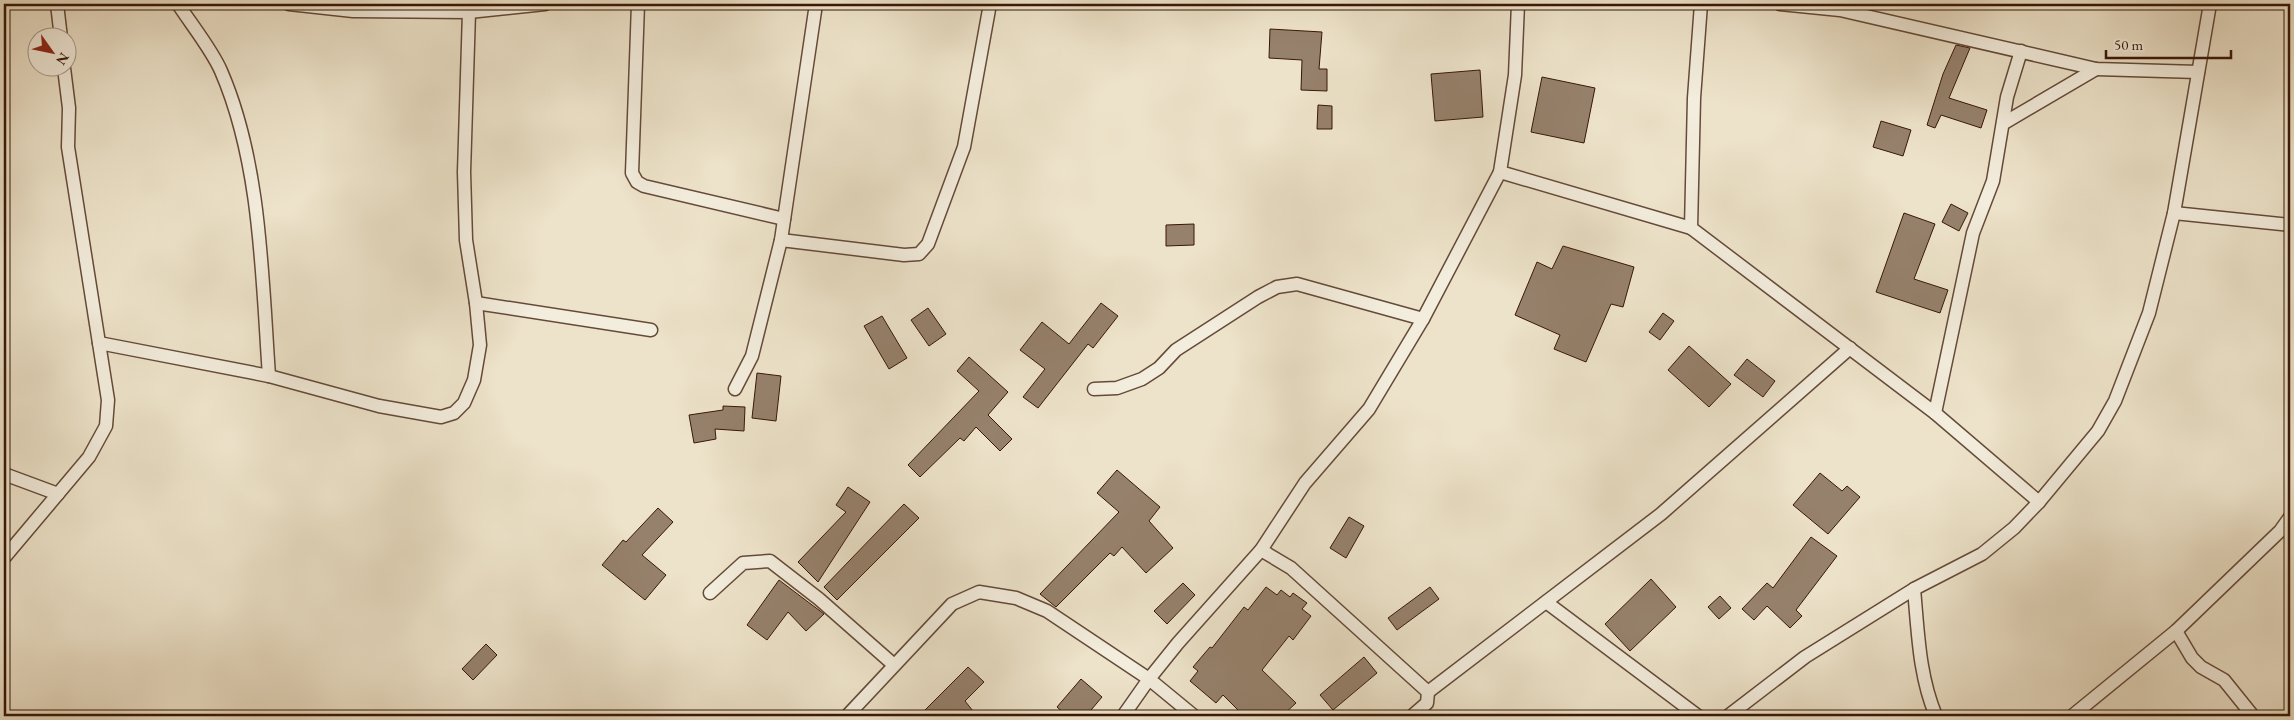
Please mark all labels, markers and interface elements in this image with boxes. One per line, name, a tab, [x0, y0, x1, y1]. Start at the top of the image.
north arrow	[28, 28, 78, 78]
scale bar	[2106, 28, 2232, 60]
text: 50 m	[2114, 35, 2143, 54]
text: N	[52, 49, 74, 69]

